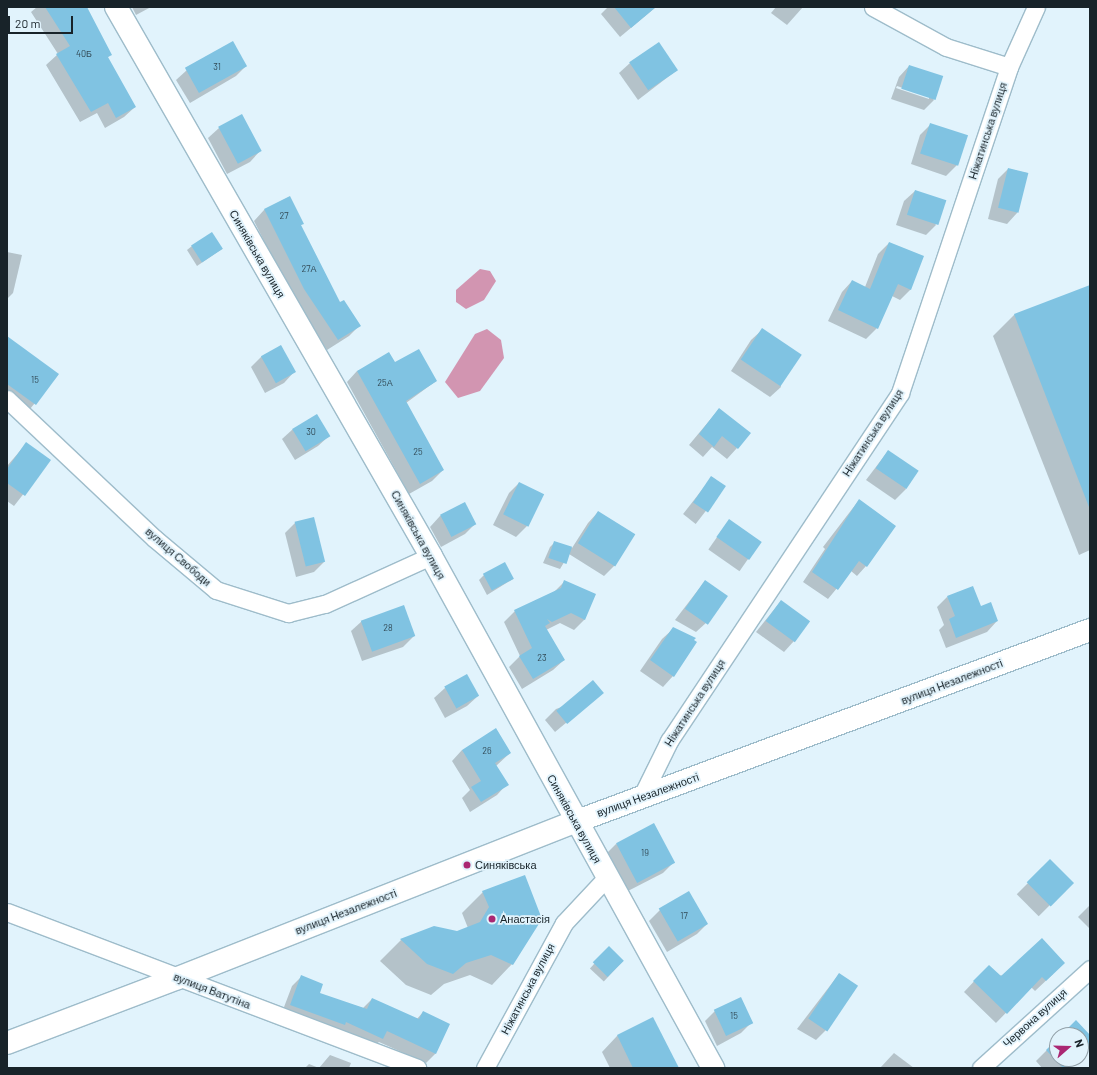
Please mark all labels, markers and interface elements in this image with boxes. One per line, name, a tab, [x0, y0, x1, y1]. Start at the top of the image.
scale bar	[10, 8, 75, 34]
text: 20 m	[15, 16, 41, 30]
house number: 40Б	[76, 49, 92, 59]
house number: 31	[213, 62, 221, 72]
street label: Ніжатинська вулиця	[966, 81, 1010, 181]
street label: Синяківська вулиця	[226, 208, 288, 300]
house number: 27	[279, 211, 289, 221]
house number: 27А	[301, 264, 317, 274]
house number: 15	[31, 375, 39, 385]
house number: 25А	[377, 378, 393, 388]
street label: Ніжатинська вулиця	[840, 387, 906, 479]
house number: 30	[306, 427, 316, 437]
house number: 25	[413, 447, 423, 457]
street label: Синяківська вулиця	[388, 488, 448, 582]
street label: вулиця Свободи	[143, 525, 213, 589]
house number: 28	[383, 623, 393, 633]
house number: 23	[537, 653, 547, 663]
street label: Ніжатинська вулиця	[662, 657, 728, 749]
street label: вулиця Незалежності	[899, 657, 1005, 707]
house number: 26	[482, 746, 492, 756]
street label: вулиця Незалежності	[595, 770, 701, 820]
street label: Синяківська вулиця	[544, 772, 604, 866]
house number: 19	[641, 848, 649, 858]
place label: Синяківська	[475, 858, 536, 872]
marker: Синяківська	[462, 860, 472, 870]
street label: вулиця Незалежності	[293, 887, 399, 937]
house number: 17	[680, 911, 688, 921]
place label: Анастасія	[500, 912, 550, 926]
marker: Анастасія	[487, 914, 497, 924]
street label: Ніжатинська вулиця	[498, 941, 558, 1037]
street label: вулиця Ватутіна	[172, 970, 252, 1012]
street label: Червона вулиця	[1000, 986, 1070, 1050]
house number: 15	[730, 1011, 738, 1021]
north arrow	[1049, 1027, 1089, 1067]
text: N	[1072, 1037, 1087, 1049]

